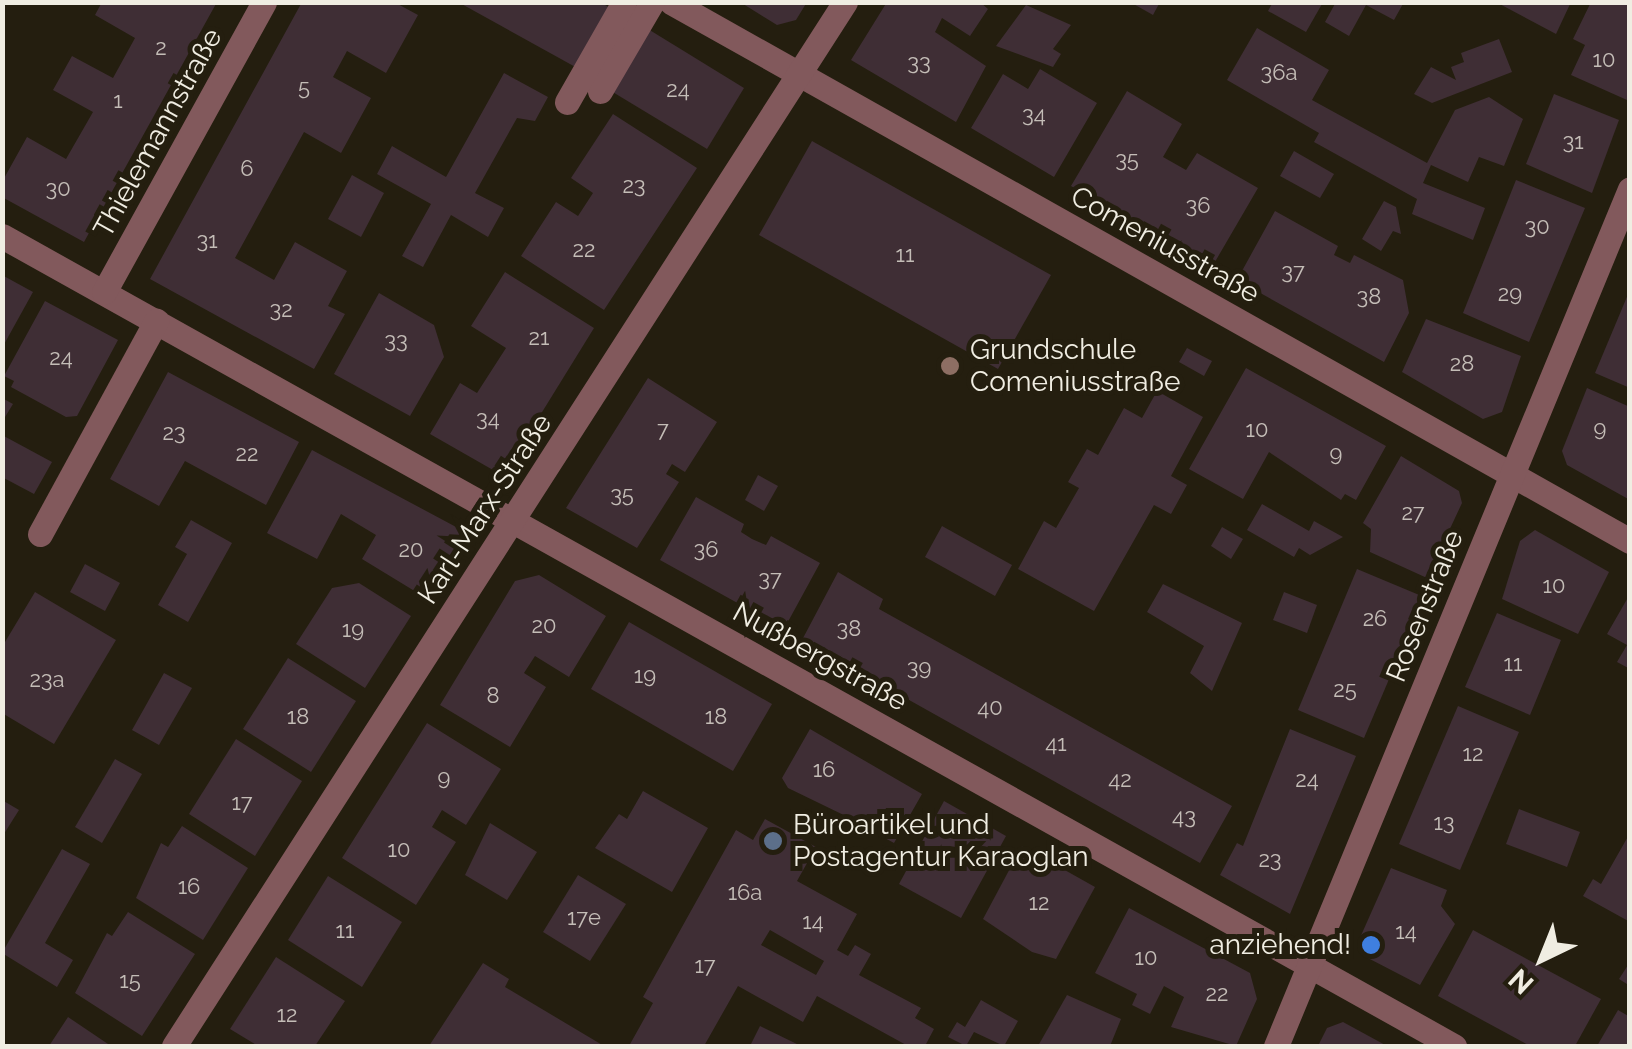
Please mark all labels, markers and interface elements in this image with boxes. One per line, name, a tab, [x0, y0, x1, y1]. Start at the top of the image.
street label: Thielemannstraße	[87, 23, 229, 243]
house number: 2	[155, 35, 167, 61]
house number: 10	[1593, 47, 1615, 73]
house number: 33	[907, 50, 931, 76]
house number: 36a	[1260, 60, 1298, 86]
house number: 5	[298, 75, 310, 101]
house number: 24	[666, 77, 690, 103]
house number: 1	[113, 88, 123, 114]
house number: 34	[1022, 102, 1046, 128]
house number: 31	[1562, 129, 1584, 155]
house number: 35	[1115, 147, 1139, 173]
house number: 6	[240, 156, 254, 182]
house number: 23	[622, 173, 646, 199]
house number: 30	[45, 176, 71, 202]
street label: Comeniusstraße	[1065, 179, 1265, 311]
house number: 36	[1185, 193, 1211, 219]
house number: 30	[1524, 214, 1550, 240]
house number: 31	[196, 228, 218, 254]
house number: 22	[573, 237, 595, 263]
house number: 11	[896, 242, 914, 268]
house number: 37	[1281, 259, 1305, 285]
house number: 29	[1498, 281, 1522, 307]
house number: 38	[1357, 284, 1381, 310]
house number: 32	[269, 297, 293, 323]
house number: 21	[529, 325, 549, 351]
house number: 33	[384, 328, 408, 354]
place label: Grundschule Comeniusstraße	[970, 333, 1180, 399]
house number: 24	[49, 345, 73, 371]
house number: 28	[1450, 351, 1474, 377]
marker: Grundschule Comeniusstraße	[939, 355, 961, 377]
house number: 34	[476, 406, 500, 432]
street label: Karl-Marx-Straße	[411, 408, 559, 610]
house number: 9	[1594, 416, 1606, 442]
house number: 7	[657, 417, 669, 443]
house number: 10	[1246, 417, 1268, 443]
house number: 23	[162, 420, 186, 446]
house number: 22	[236, 441, 258, 467]
house number: 9	[1330, 441, 1342, 467]
house number: 35	[610, 482, 634, 508]
house number: 27	[1401, 500, 1425, 526]
street label: Rosenstraße	[1379, 525, 1471, 687]
house number: 20	[399, 537, 423, 563]
house number: 36	[693, 537, 719, 563]
house number: 37	[758, 566, 782, 592]
house number: 10	[1543, 573, 1565, 599]
street label: Nußbergstraße	[727, 595, 913, 719]
house number: 26	[1363, 606, 1387, 632]
house number: 20	[532, 613, 556, 639]
house number: 38	[837, 616, 861, 642]
house number: 19	[342, 617, 364, 643]
house number: 11	[1504, 651, 1522, 677]
house number: 39	[907, 655, 931, 681]
house number: 19	[634, 663, 656, 689]
house number: 23a	[29, 667, 65, 693]
house number: 25	[1333, 677, 1357, 703]
house number: 8	[486, 683, 500, 709]
house number: 40	[977, 695, 1003, 721]
house number: 18	[287, 704, 309, 730]
house number: 18	[705, 704, 727, 730]
house number: 41	[1045, 731, 1067, 757]
house number: 12	[1463, 741, 1483, 767]
house number: 16	[813, 757, 835, 783]
house number: 9	[438, 765, 450, 791]
house number: 42	[1108, 767, 1132, 793]
house number: 24	[1295, 767, 1319, 793]
house number: 17	[231, 790, 253, 816]
house number: 43	[1172, 804, 1196, 830]
place label: Büroartikel und Postagentur Karaoglan	[793, 808, 1089, 874]
house number: 13	[1433, 810, 1455, 836]
marker: Büroartikel und Postagentur Karaoglan	[762, 830, 784, 852]
house number: 10	[388, 837, 410, 863]
house number: 23	[1258, 847, 1282, 873]
house number: 16	[178, 874, 200, 900]
house number: 16a	[728, 880, 762, 906]
house number: 12	[1029, 890, 1049, 916]
house number: 17e	[567, 905, 601, 931]
house number: 14	[802, 909, 824, 935]
north arrow	[1492, 909, 1592, 1009]
house number: 11	[336, 918, 354, 944]
house number: 14	[1395, 919, 1417, 945]
place label: anziehend!	[1210, 928, 1351, 962]
marker: anziehend!	[1360, 934, 1382, 956]
house number: 10	[1135, 945, 1157, 971]
house number: 17	[694, 953, 716, 979]
text: N	[1502, 962, 1540, 1001]
house number: 15	[119, 968, 141, 994]
house number: 22	[1206, 981, 1228, 1007]
house number: 12	[277, 1002, 297, 1028]

